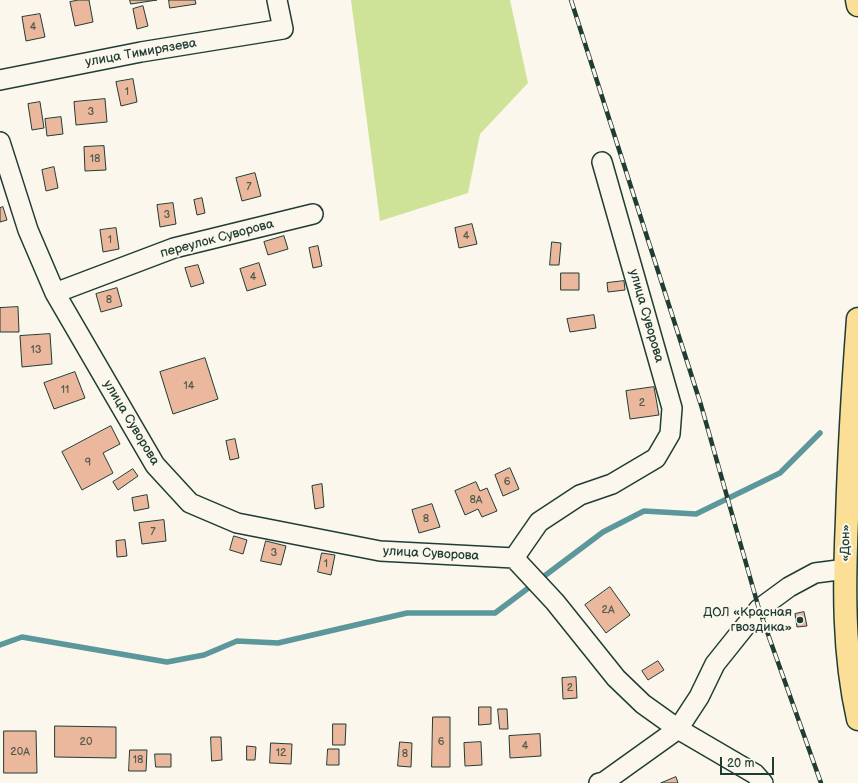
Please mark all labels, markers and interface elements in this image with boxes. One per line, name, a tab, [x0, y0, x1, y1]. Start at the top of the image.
house number: 4	[30, 20, 36, 34]
street label: улица Тимирязева	[84, 36, 198, 70]
house number: 1	[125, 85, 129, 99]
house number: 3	[88, 105, 94, 119]
house number: 18	[90, 152, 100, 166]
house number: 7	[246, 180, 252, 194]
house number: 3	[164, 208, 170, 222]
street label: переулок Суворова	[159, 216, 275, 262]
house number: 4	[463, 229, 469, 243]
house number: 1	[108, 233, 112, 247]
street label: улица Суворова	[625, 267, 667, 365]
house number: 4	[250, 270, 256, 284]
house number: 8	[106, 293, 112, 307]
house number: 13	[30, 343, 42, 357]
street label: улица Суворова	[99, 378, 163, 468]
house number: 14	[184, 379, 194, 393]
house number: 11	[61, 383, 69, 397]
house number: 2	[639, 396, 645, 410]
house number: 9	[85, 456, 91, 470]
house number: 6	[504, 475, 510, 489]
house number: 8А	[469, 493, 483, 507]
house number: 8	[423, 512, 429, 526]
street label: «Дон»	[838, 524, 854, 562]
house number: 7	[150, 525, 156, 539]
street label: улица Суворова	[382, 544, 480, 564]
house number: 3	[271, 546, 277, 560]
house number: 1	[324, 557, 328, 571]
house number: 2А	[601, 603, 615, 617]
place label: ДОЛ «Красная гвоздика»	[703, 605, 792, 636]
marker: ДОЛ «Красная гвоздика»	[795, 615, 805, 625]
house number: 2	[567, 681, 573, 695]
house number: 20	[80, 735, 92, 749]
house number: 6	[438, 735, 444, 749]
house number: 4	[522, 739, 528, 753]
house number: 20А	[10, 745, 30, 759]
house number: 12	[276, 746, 286, 760]
house number: 8	[402, 747, 408, 761]
scale bar	[722, 749, 776, 775]
house number: 18	[133, 753, 143, 767]
text: 20 m	[727, 756, 754, 771]

